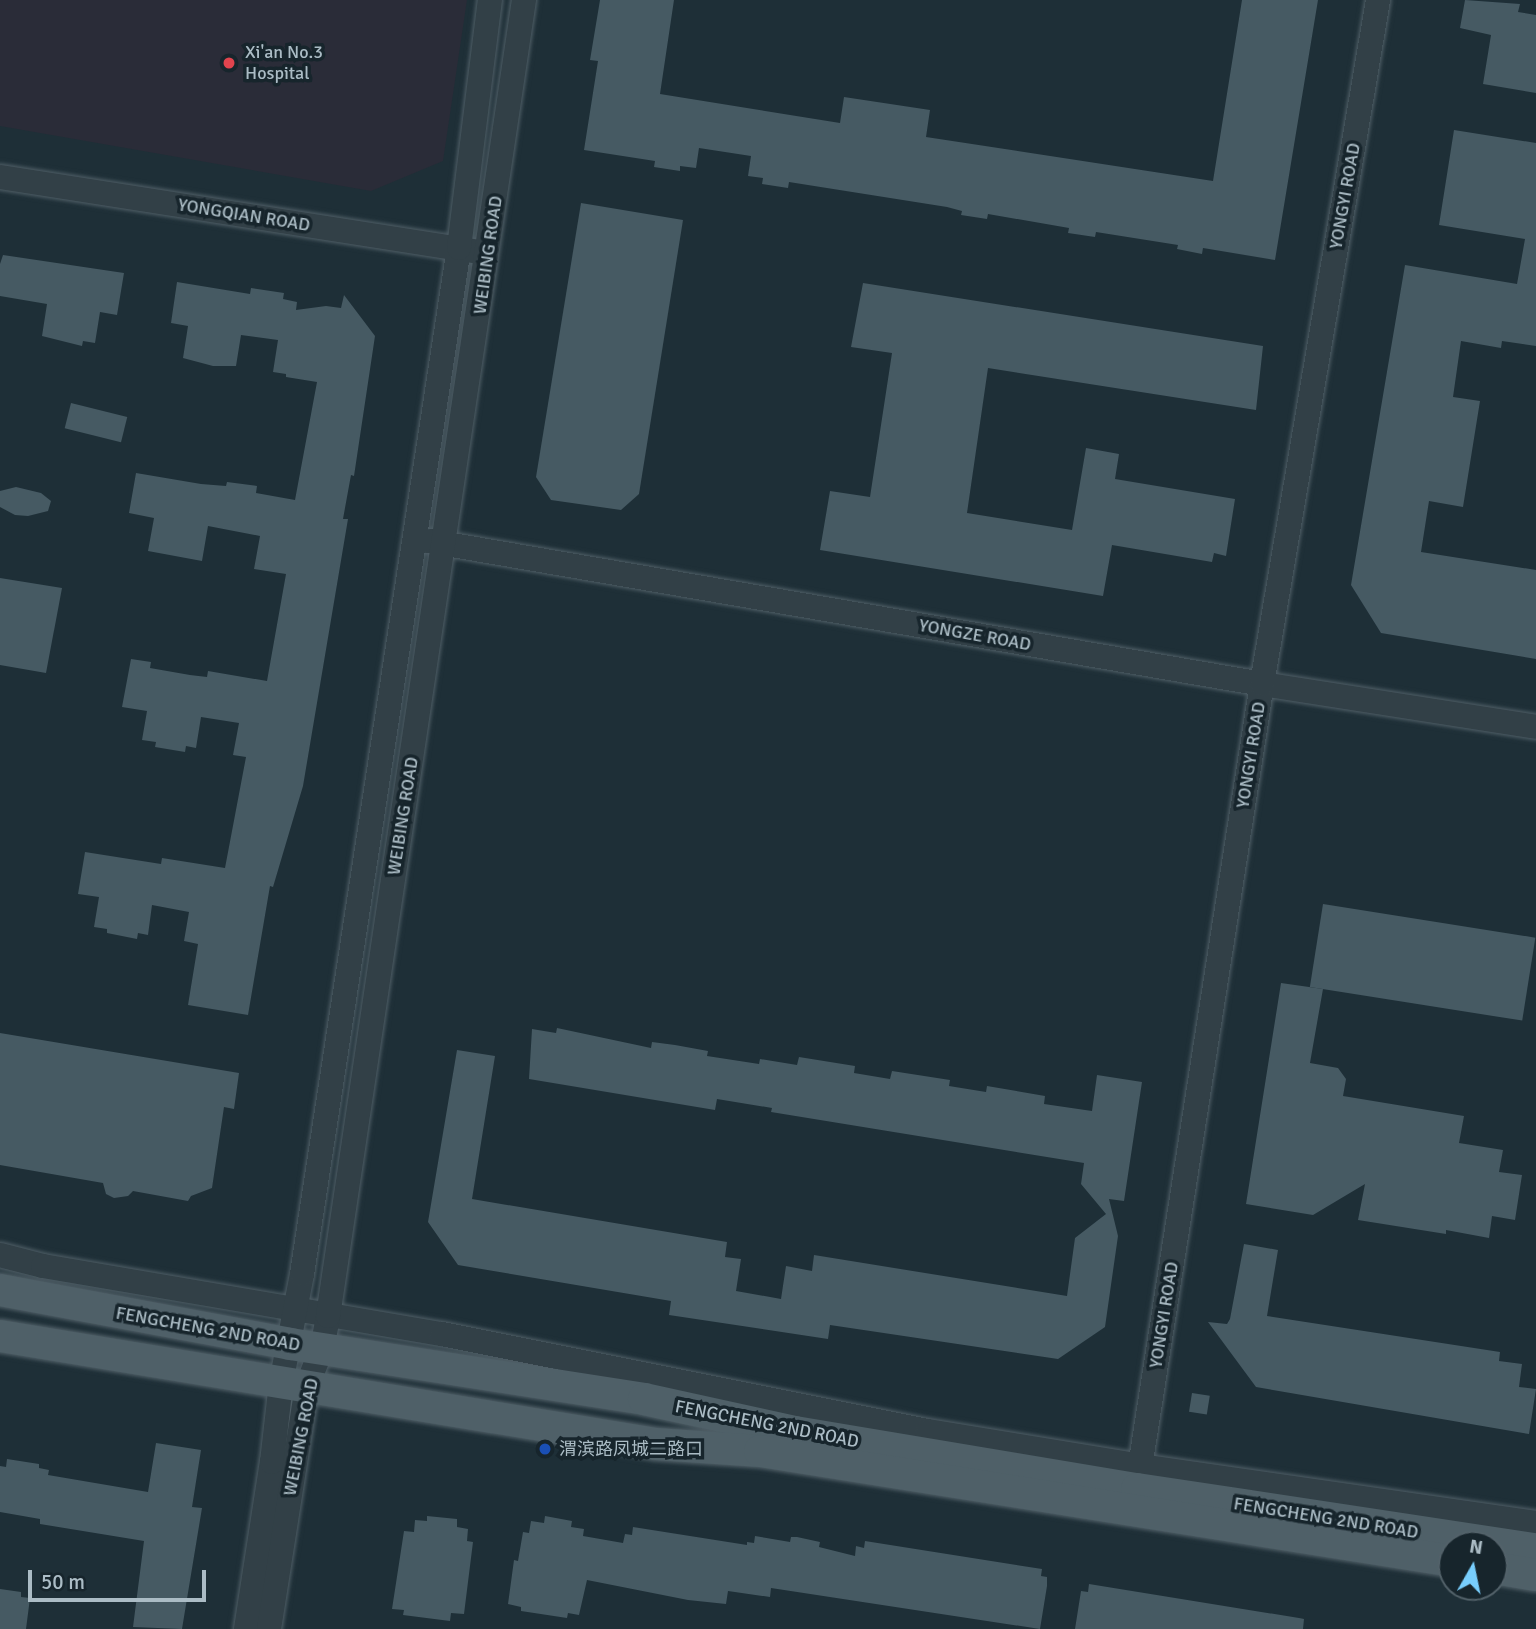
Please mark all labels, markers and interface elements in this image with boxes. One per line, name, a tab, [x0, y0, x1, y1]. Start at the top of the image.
place label: Xi'an No.3 Hospital	[245, 42, 323, 84]
marker: Xi'an No.3 Hospital	[219, 53, 239, 73]
street label: YONGYI ROAD	[1325, 141, 1365, 251]
street label: YONGQIAN ROAD	[176, 194, 312, 236]
street label: WEIBING ROAD	[469, 194, 507, 316]
street label: YONGZE ROAD	[917, 615, 1033, 655]
street label: YONGYI ROAD	[1232, 700, 1270, 810]
street label: WEIBING ROAD	[383, 755, 423, 877]
street label: YONGYI ROAD	[1145, 1260, 1183, 1370]
street label: FENGCHENG 2ND ROAD	[114, 1302, 302, 1356]
street label: WEIBING ROAD	[279, 1376, 323, 1498]
street label: FENGCHENG 2ND ROAD	[673, 1396, 861, 1452]
place label: 渭滨路凤城二路口	[559, 1438, 703, 1460]
marker: 渭滨路凤城二路口	[537, 1441, 553, 1457]
street label: FENGCHENG 2ND ROAD	[1232, 1493, 1420, 1543]
north arrow	[1438, 1531, 1508, 1601]
text: N	[1468, 1534, 1484, 1560]
scale bar	[32, 1556, 210, 1600]
text: 50 m	[41, 1569, 85, 1595]

